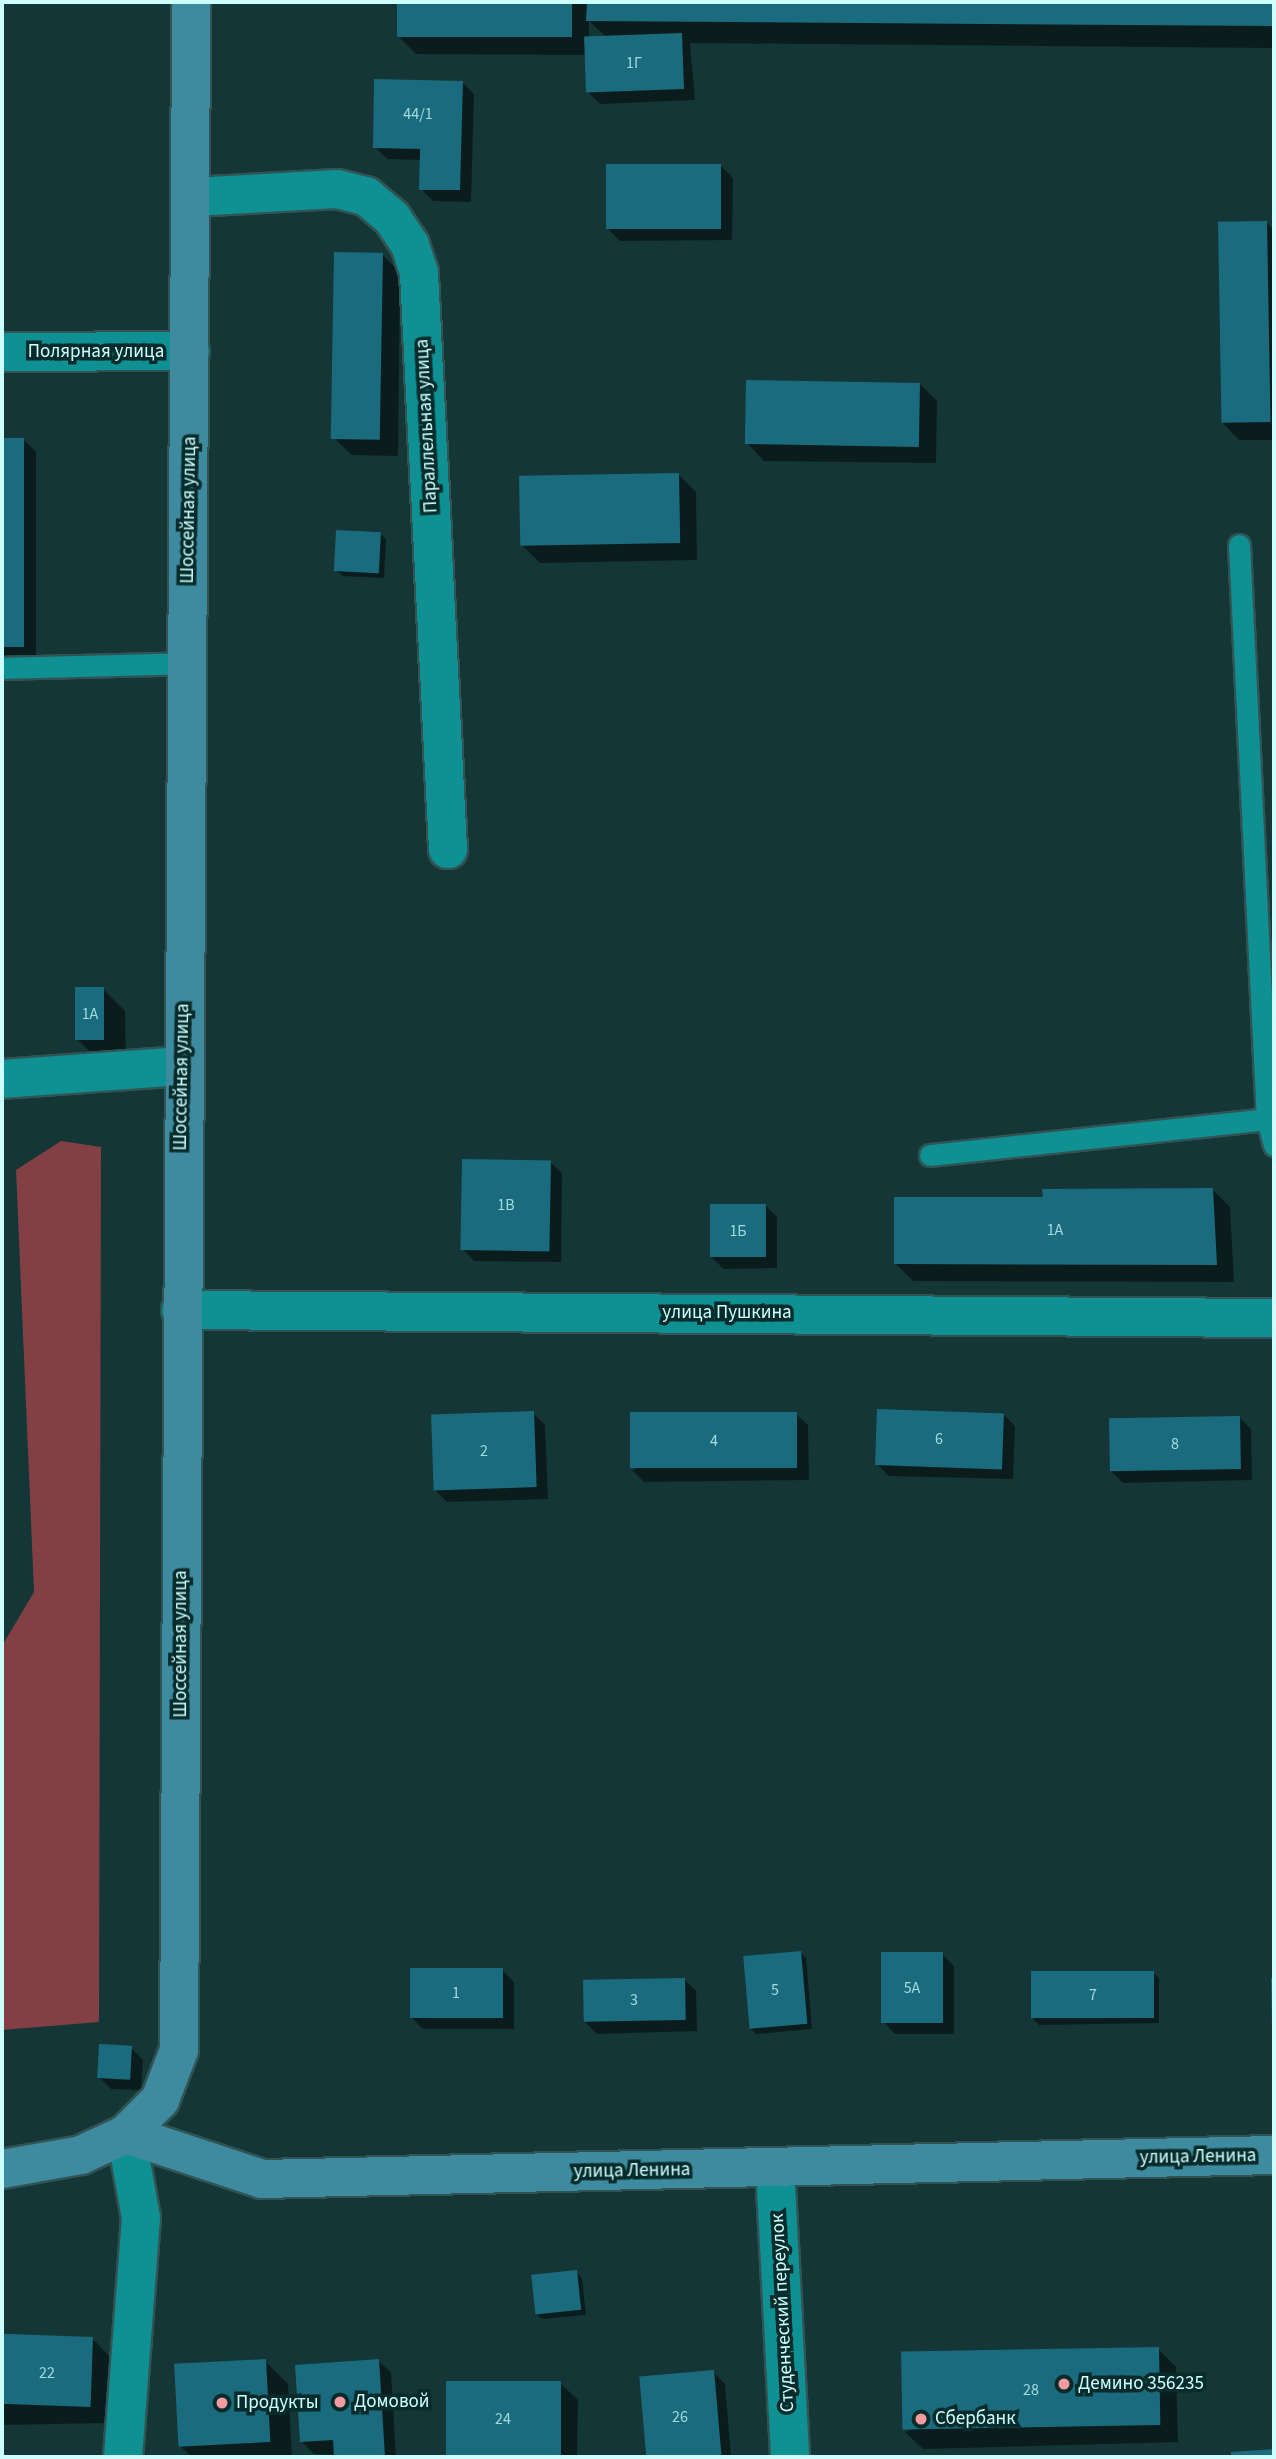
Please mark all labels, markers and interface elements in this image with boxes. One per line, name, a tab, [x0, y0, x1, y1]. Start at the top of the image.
house number: 1Г	[626, 53, 642, 73]
house number: 44/1	[403, 104, 433, 124]
street label: Параллельная улица	[411, 338, 443, 514]
street label: Полярная улица	[28, 341, 164, 363]
street label: Шоссейная улица	[176, 436, 202, 584]
street label: Шоссейная улица	[169, 1003, 195, 1151]
house number: 1А	[82, 1004, 98, 1024]
house number: 1В	[497, 1195, 515, 1215]
house number: 1А	[1047, 1220, 1063, 1240]
house number: 1Б	[729, 1221, 747, 1241]
street label: улица Пушкина	[662, 1302, 792, 1324]
house number: 6	[935, 1429, 943, 1449]
house number: 4	[710, 1431, 718, 1451]
house number: 8	[1171, 1434, 1179, 1454]
house number: 2	[480, 1441, 488, 1461]
street label: Шоссейная улица	[170, 1570, 192, 1718]
house number: 5А	[904, 1978, 920, 1998]
house number: 5	[771, 1980, 779, 2000]
house number: 1	[452, 1983, 460, 2003]
house number: 7	[1089, 1985, 1097, 2005]
house number: 3	[630, 1990, 638, 2010]
street label: улица Ленина	[1139, 2145, 1257, 2169]
street label: улица Ленина	[573, 2159, 691, 2183]
street label: Студенческий переулок	[766, 2213, 800, 2413]
house number: 22	[39, 2363, 55, 2383]
place label: Демино 356235	[1078, 2373, 1204, 2395]
marker: Демино 356235	[1056, 2376, 1072, 2392]
house number: 28	[1023, 2380, 1039, 2400]
place label: Домовой	[354, 2391, 430, 2413]
place label: Продукты	[236, 2392, 319, 2414]
marker: Домовой	[332, 2394, 348, 2410]
marker: Продукты	[214, 2395, 230, 2411]
house number: 26	[672, 2407, 688, 2427]
place label: Сбербанк	[935, 2408, 1016, 2430]
house number: 24	[495, 2409, 511, 2429]
marker: Сбербанк	[913, 2411, 929, 2427]

